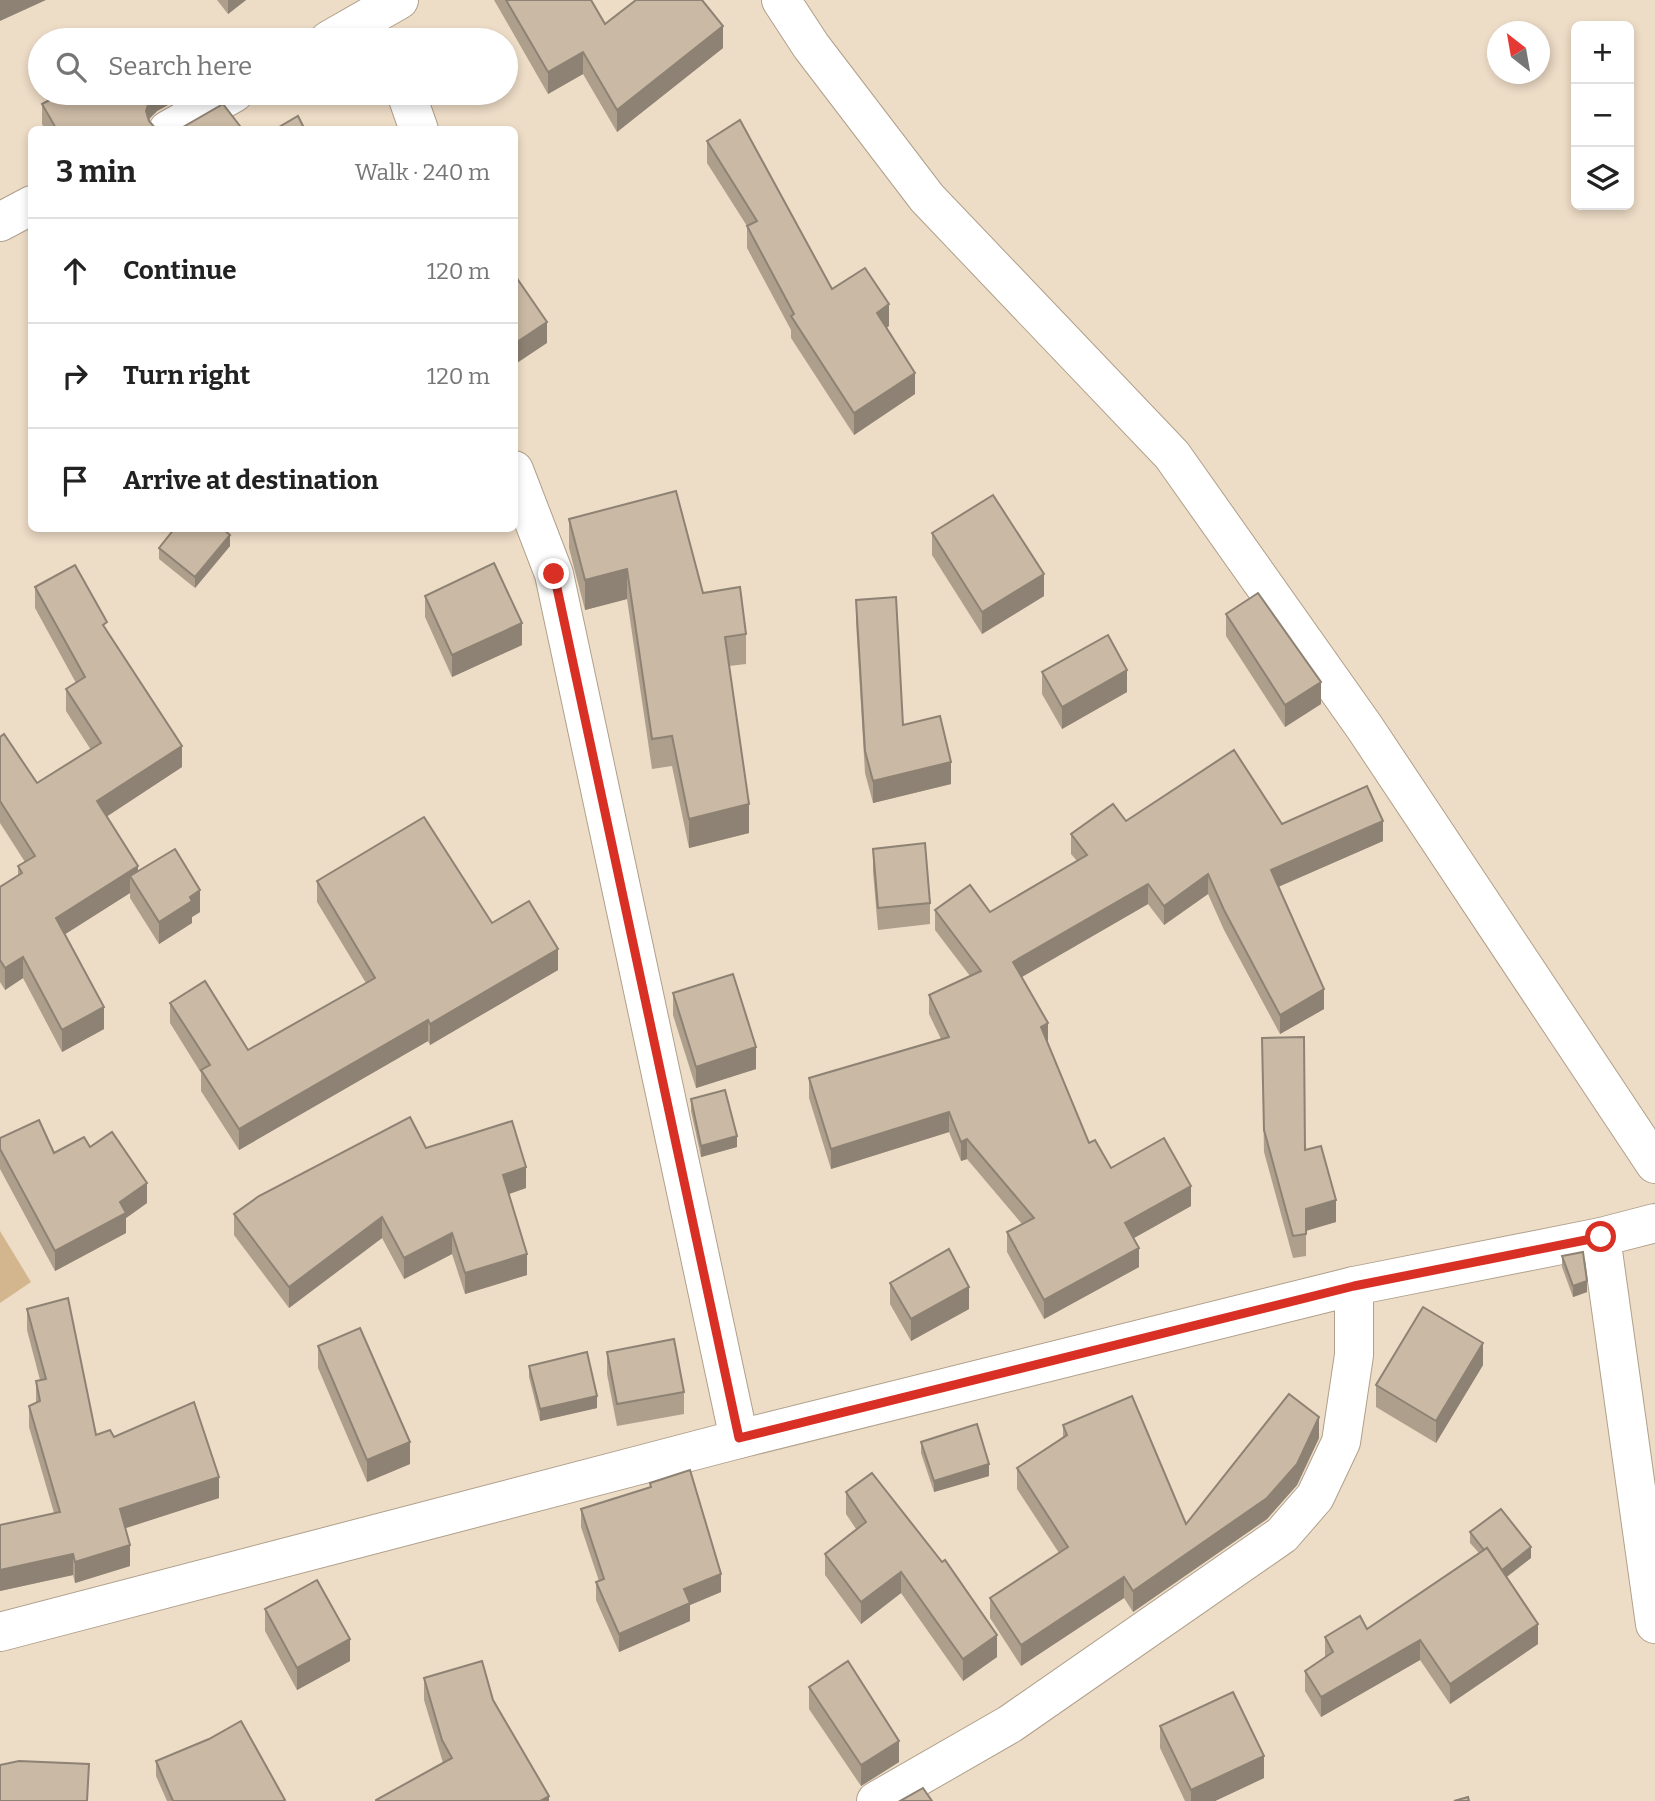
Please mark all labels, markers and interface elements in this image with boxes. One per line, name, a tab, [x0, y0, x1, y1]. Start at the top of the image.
north arrow	[1487, 21, 1550, 84]
map controls	[1571, 21, 1634, 210]
button: +	[1571, 21, 1634, 84]
search box	[28, 28, 518, 105]
icon: search	[52, 48, 90, 86]
text: Search here	[108, 51, 252, 82]
button: −	[1571, 84, 1634, 147]
button: layers	[1571, 147, 1634, 210]
text: 3 min	[56, 154, 136, 190]
text: Walk · 240 m	[355, 158, 490, 186]
icon: ahead	[56, 252, 94, 290]
text: Continue	[123, 255, 237, 286]
text: 120 m	[427, 257, 490, 285]
icon: right	[56, 357, 94, 395]
text: Turn right	[123, 360, 250, 391]
text: 120 m	[427, 362, 490, 390]
icon: arrive	[56, 462, 94, 500]
text: Arrive at destination	[123, 465, 378, 496]
route end	[538, 558, 569, 589]
route start	[1585, 1221, 1616, 1252]

